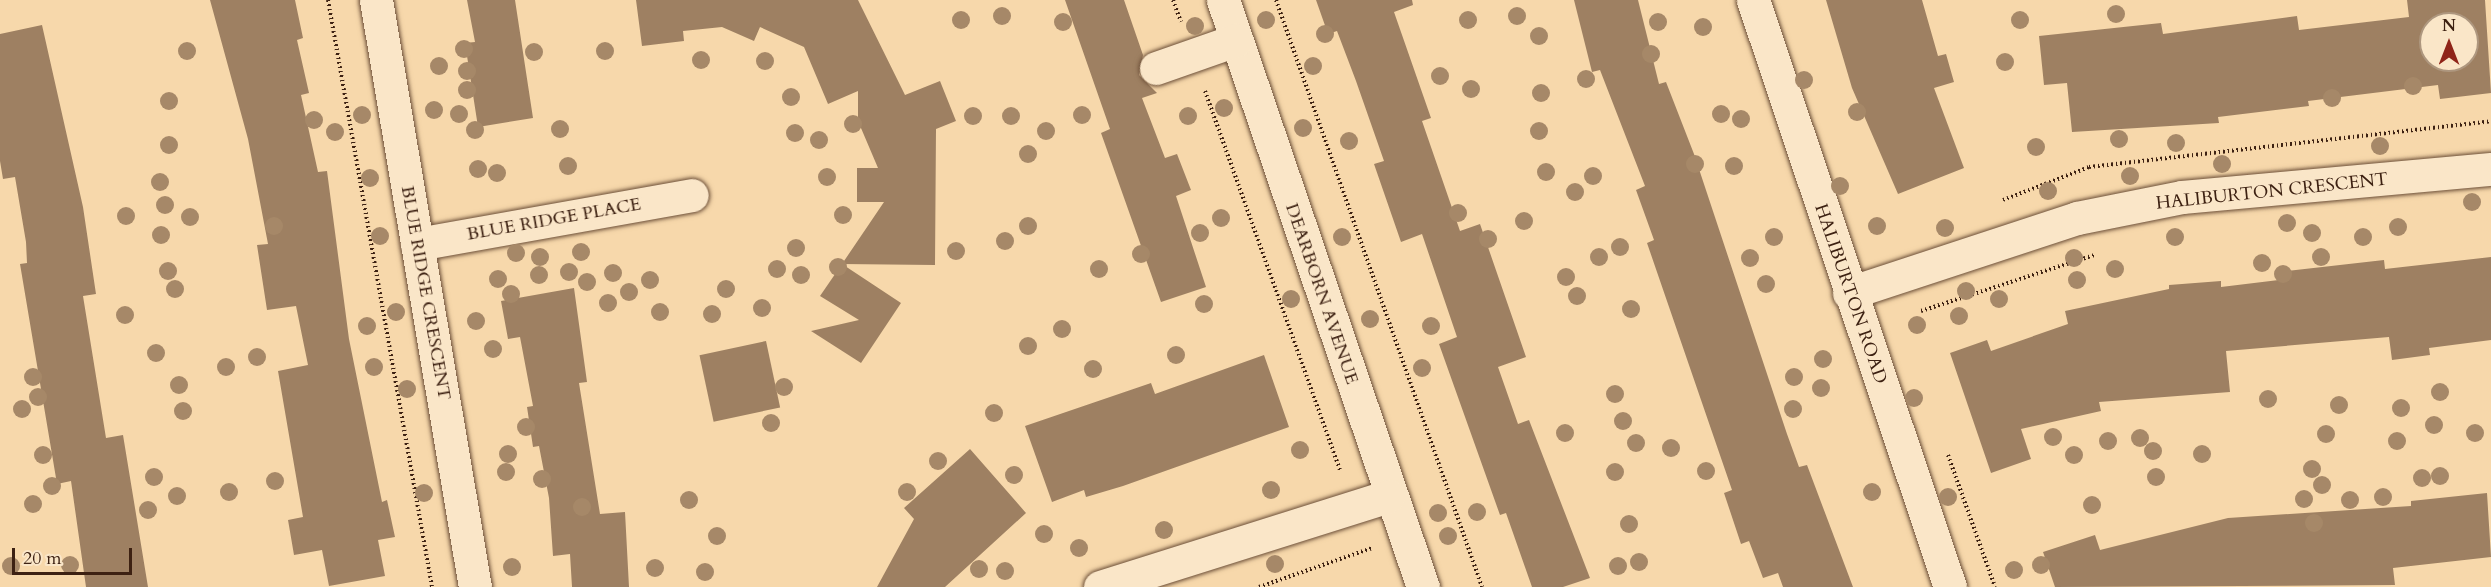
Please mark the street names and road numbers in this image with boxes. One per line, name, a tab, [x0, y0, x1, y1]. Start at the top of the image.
street label: HALIBURTON CRESCENT	[2155, 169, 2389, 215]
street label: BLUE RIDGE CRESCENT	[396, 184, 454, 402]
street label: BLUE RIDGE PLACE	[465, 194, 643, 246]
street label: DEARBORN AVENUE	[1280, 201, 1362, 387]
street label: HALIBURTON ROAD	[1809, 201, 1891, 387]

